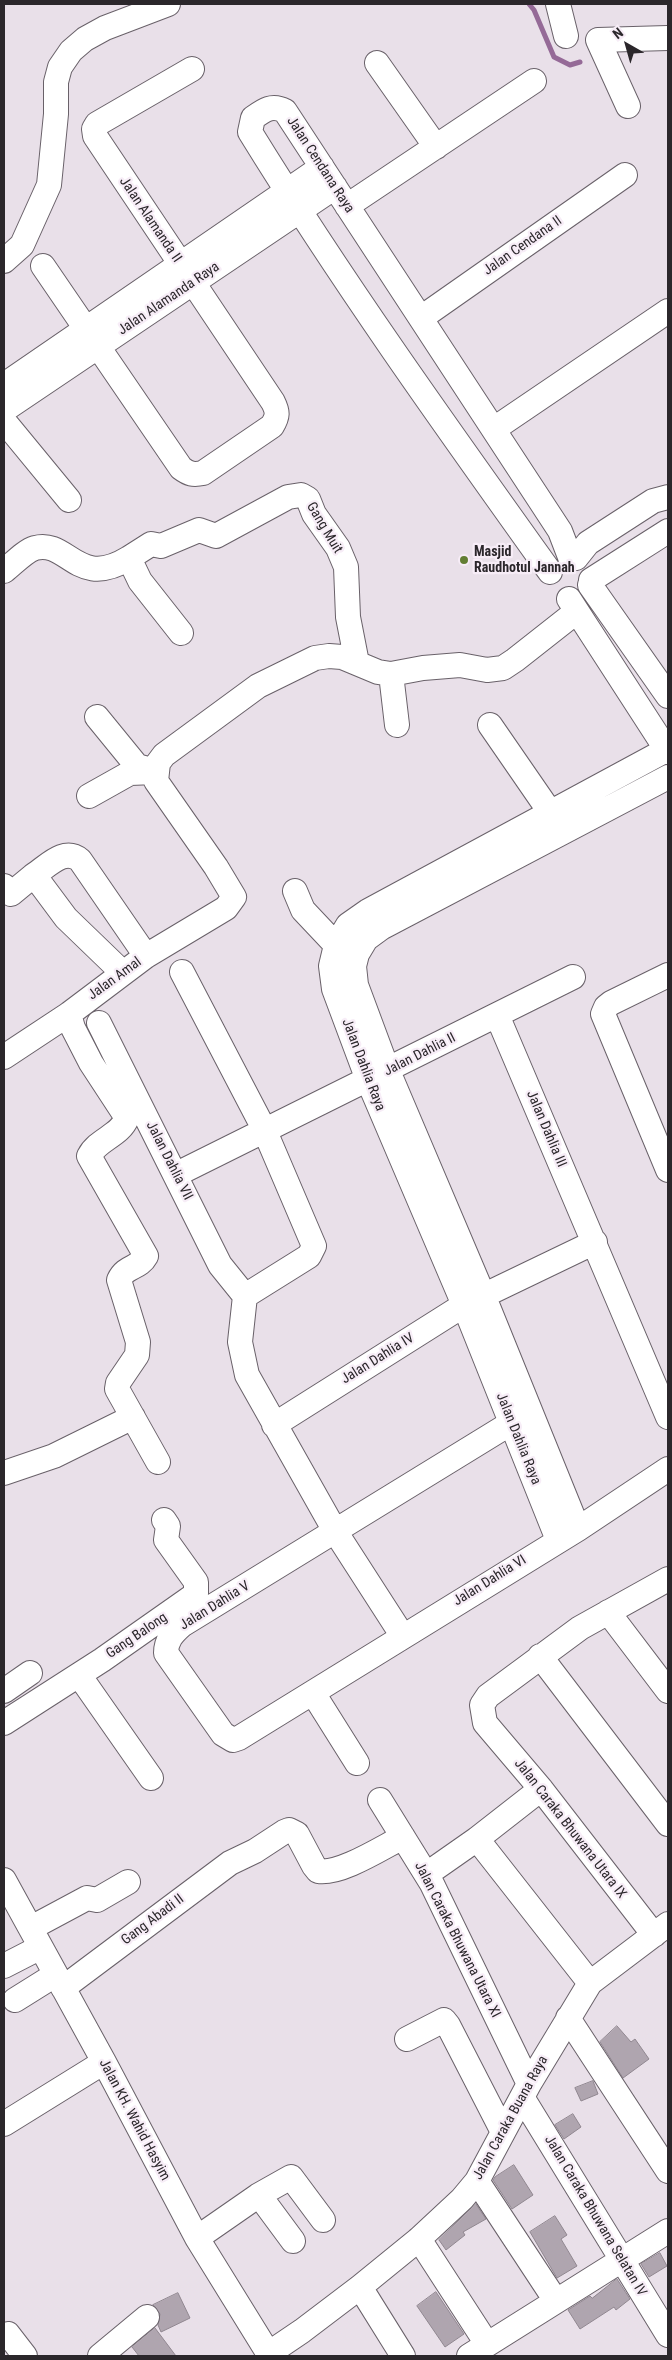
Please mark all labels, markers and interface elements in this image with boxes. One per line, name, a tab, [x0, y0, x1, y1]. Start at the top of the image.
north arrow	[602, 20, 652, 70]
text: N	[609, 24, 626, 42]
street label: Jalan Cendana Raya	[283, 114, 357, 216]
street label: Jalan Alamanda II	[115, 174, 185, 266]
street label: Jalan Cendana II	[480, 213, 566, 279]
street label: Jalan Alamanda Raya	[115, 259, 223, 339]
street label: Gang Muit	[302, 499, 346, 557]
place label: Masjid Raudhotul Jannah	[474, 544, 575, 576]
marker: Masjid Raudhotul Jannah	[458, 554, 470, 566]
street label: Jalan Amal	[85, 954, 145, 1004]
street label: Jalan Dahlia Raya	[338, 1016, 388, 1114]
street label: Jalan Dahlia II	[381, 1030, 459, 1080]
street label: Jalan Dahlia III	[522, 1088, 570, 1170]
street label: Jalan Dahlia VII	[142, 1119, 196, 1203]
street label: Jalan Dahlia IV	[339, 1330, 417, 1388]
street label: Jalan Dahlia Raya	[492, 1391, 544, 1487]
street label: Jalan Dahlia VI	[451, 1552, 529, 1610]
street label: Jalan Dahlia V	[177, 1578, 253, 1634]
street label: Gang Balong	[103, 1609, 171, 1663]
street label: Jalan Caraka Bhuwana Utara IX	[510, 1756, 630, 1902]
street label: Jalan Caraka Bhuwana Utara XI	[410, 1859, 504, 2021]
street label: Gang Abadi II	[118, 1891, 188, 1949]
street label: Jalan Caraka Buana Raya	[470, 2053, 552, 2183]
street label: Jalan KH. Wahid Hasyim	[95, 2056, 173, 2184]
street label: Jalan Caraka Bhuwana Selatan IV	[540, 2133, 650, 2299]

